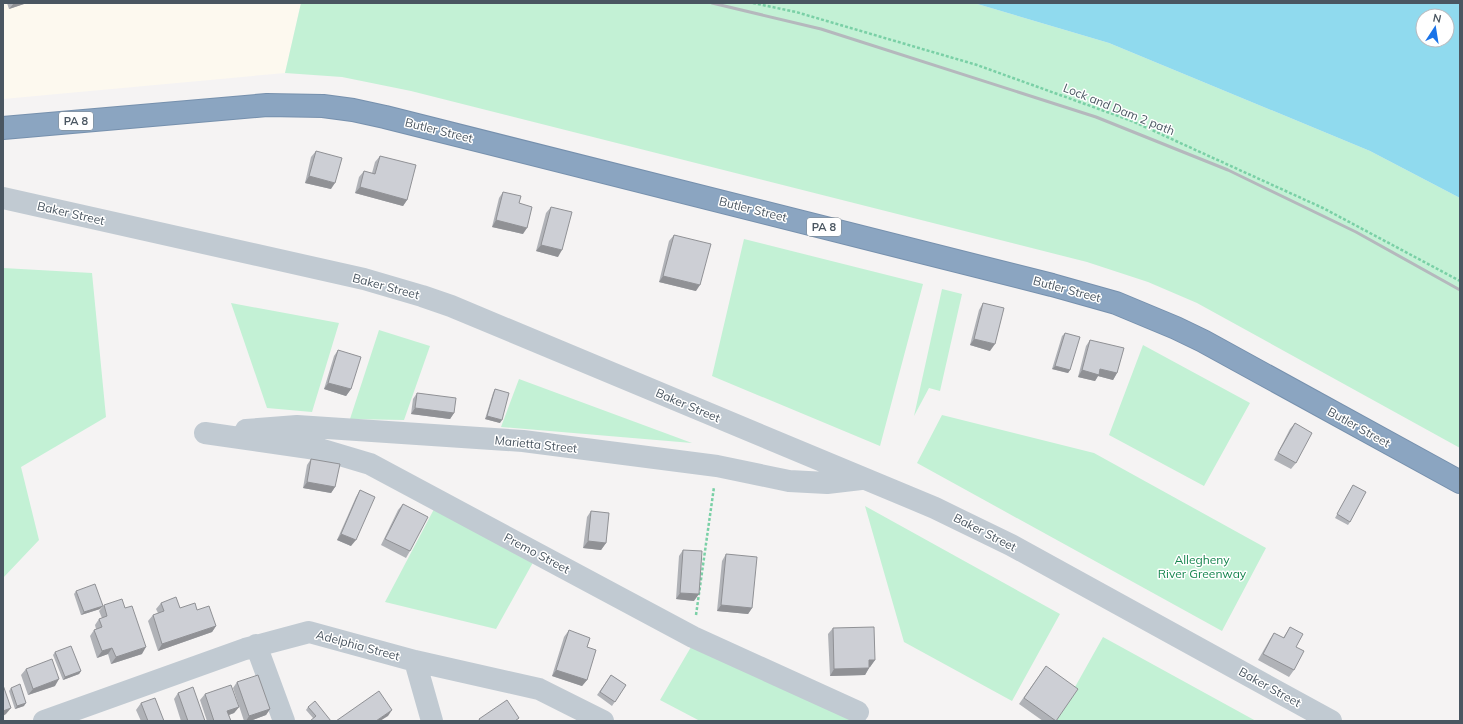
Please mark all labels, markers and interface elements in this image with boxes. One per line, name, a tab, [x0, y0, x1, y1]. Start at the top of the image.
north arrow	[1415, 8, 1455, 48]
text: N	[1432, 11, 1443, 26]
street label: Lock and Dam 2 path	[1061, 80, 1177, 138]
road number: PA 8	[59, 112, 93, 130]
street label: Butler Street	[404, 114, 474, 146]
street label: Butler Street	[718, 193, 788, 225]
street label: Baker Street	[36, 198, 106, 228]
road number: PA 8	[807, 218, 841, 236]
street label: Baker Street	[351, 270, 421, 302]
street label: Butler Street	[1032, 273, 1102, 305]
street label: Baker Street	[653, 385, 723, 425]
street label: Butler Street	[1325, 404, 1393, 450]
street label: Marietta Street	[494, 432, 578, 456]
street label: Baker Street	[951, 510, 1019, 554]
street label: Premo Street	[502, 529, 572, 577]
park label: Allegheny River Greenway	[1158, 552, 1247, 581]
street label: Adelphia Street	[315, 627, 401, 663]
street label: Baker Street	[1236, 664, 1304, 710]

